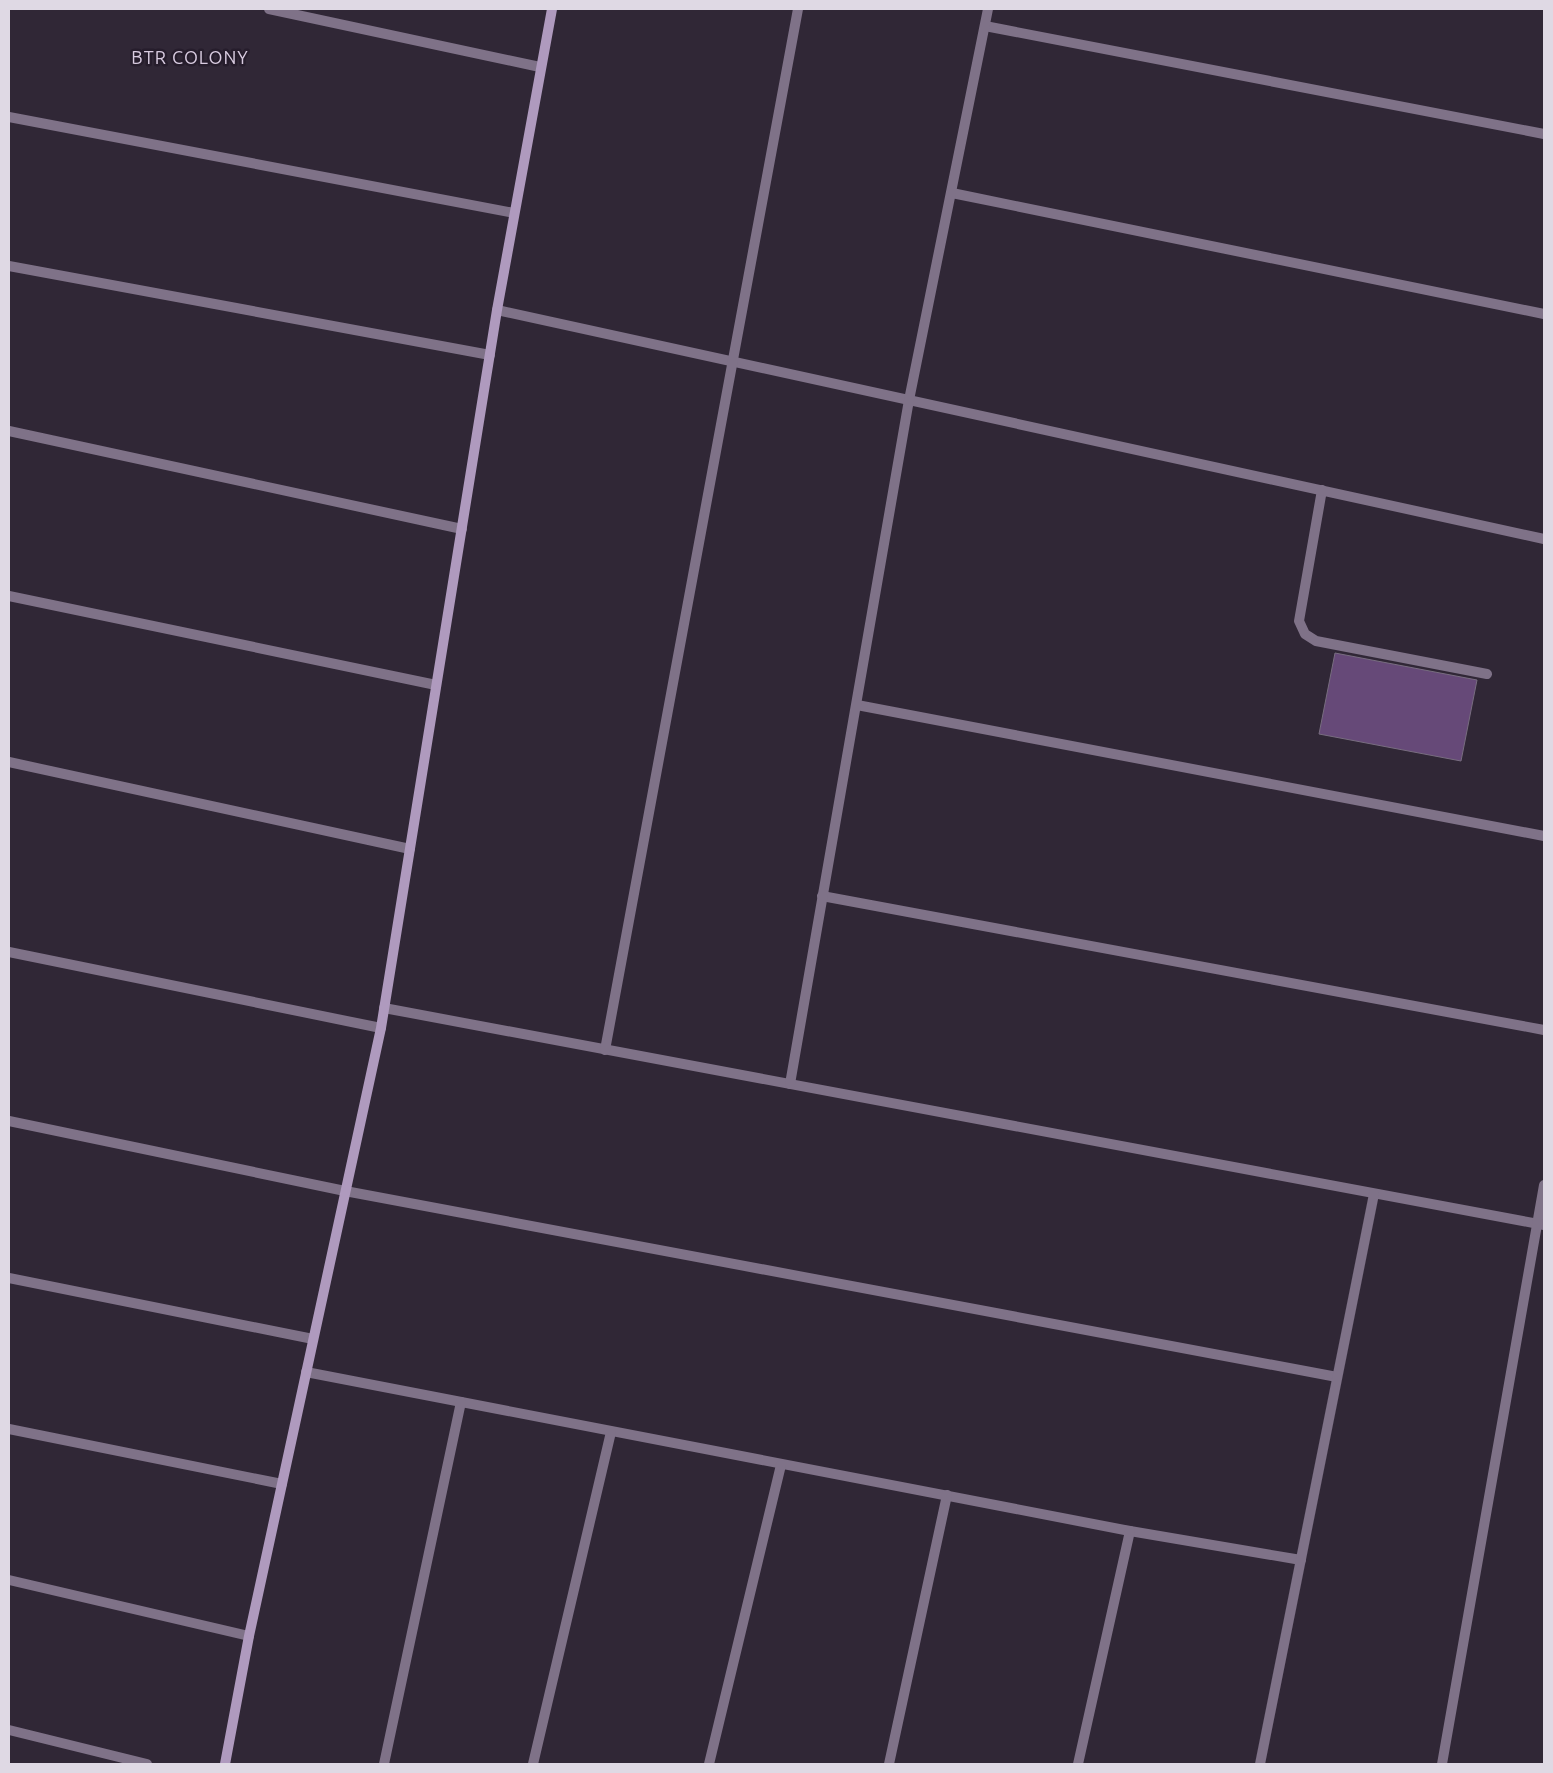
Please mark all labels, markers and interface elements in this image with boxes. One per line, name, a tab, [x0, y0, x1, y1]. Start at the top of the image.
district label: BTR COLONY	[131, 47, 249, 67]

